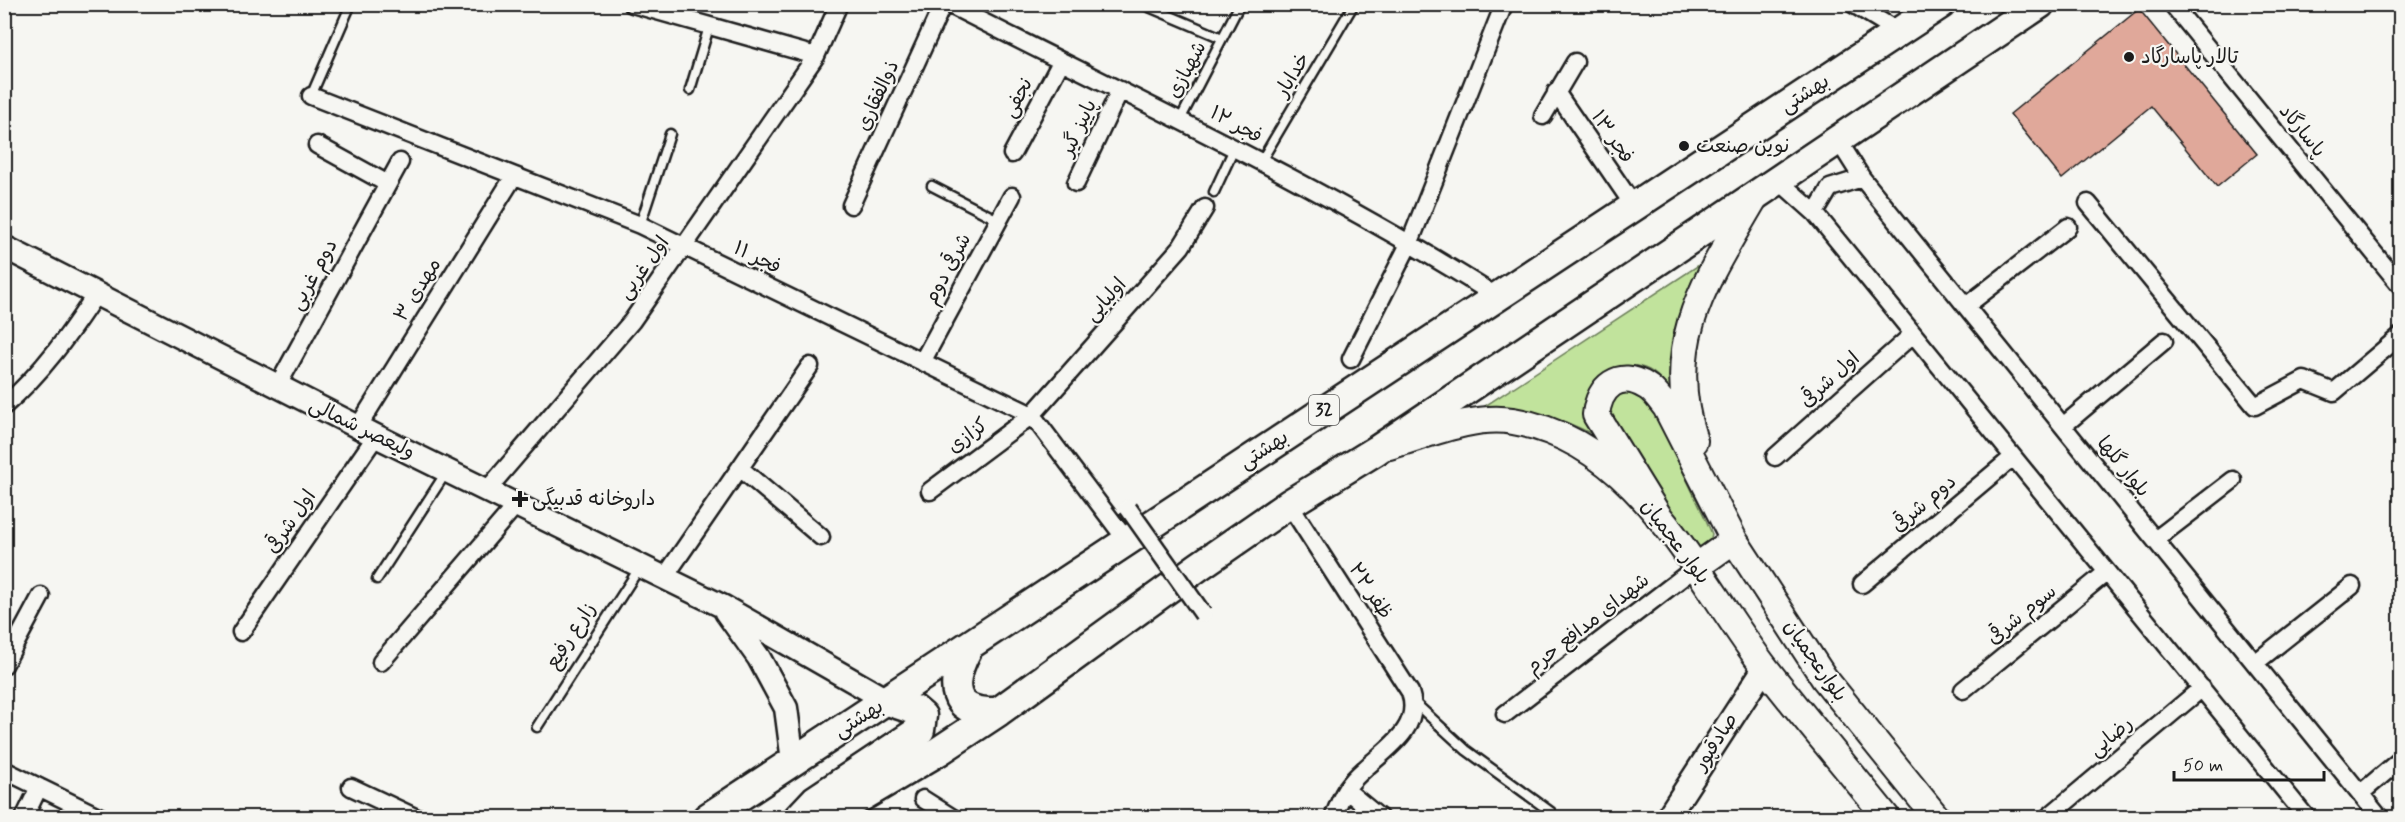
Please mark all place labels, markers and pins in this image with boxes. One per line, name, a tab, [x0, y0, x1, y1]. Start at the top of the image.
place label: تالار پاسارگاد	[2141, 44, 2238, 71]
marker: تالار پاسارگاد	[2122, 50, 2136, 64]
place label: نوین صنعت	[1696, 133, 1789, 160]
marker: نوین صنعت	[1677, 139, 1691, 153]
place label: داروخانه قدبیگی	[532, 486, 656, 513]
marker: داروخانه قدبیگی	[513, 492, 527, 506]

